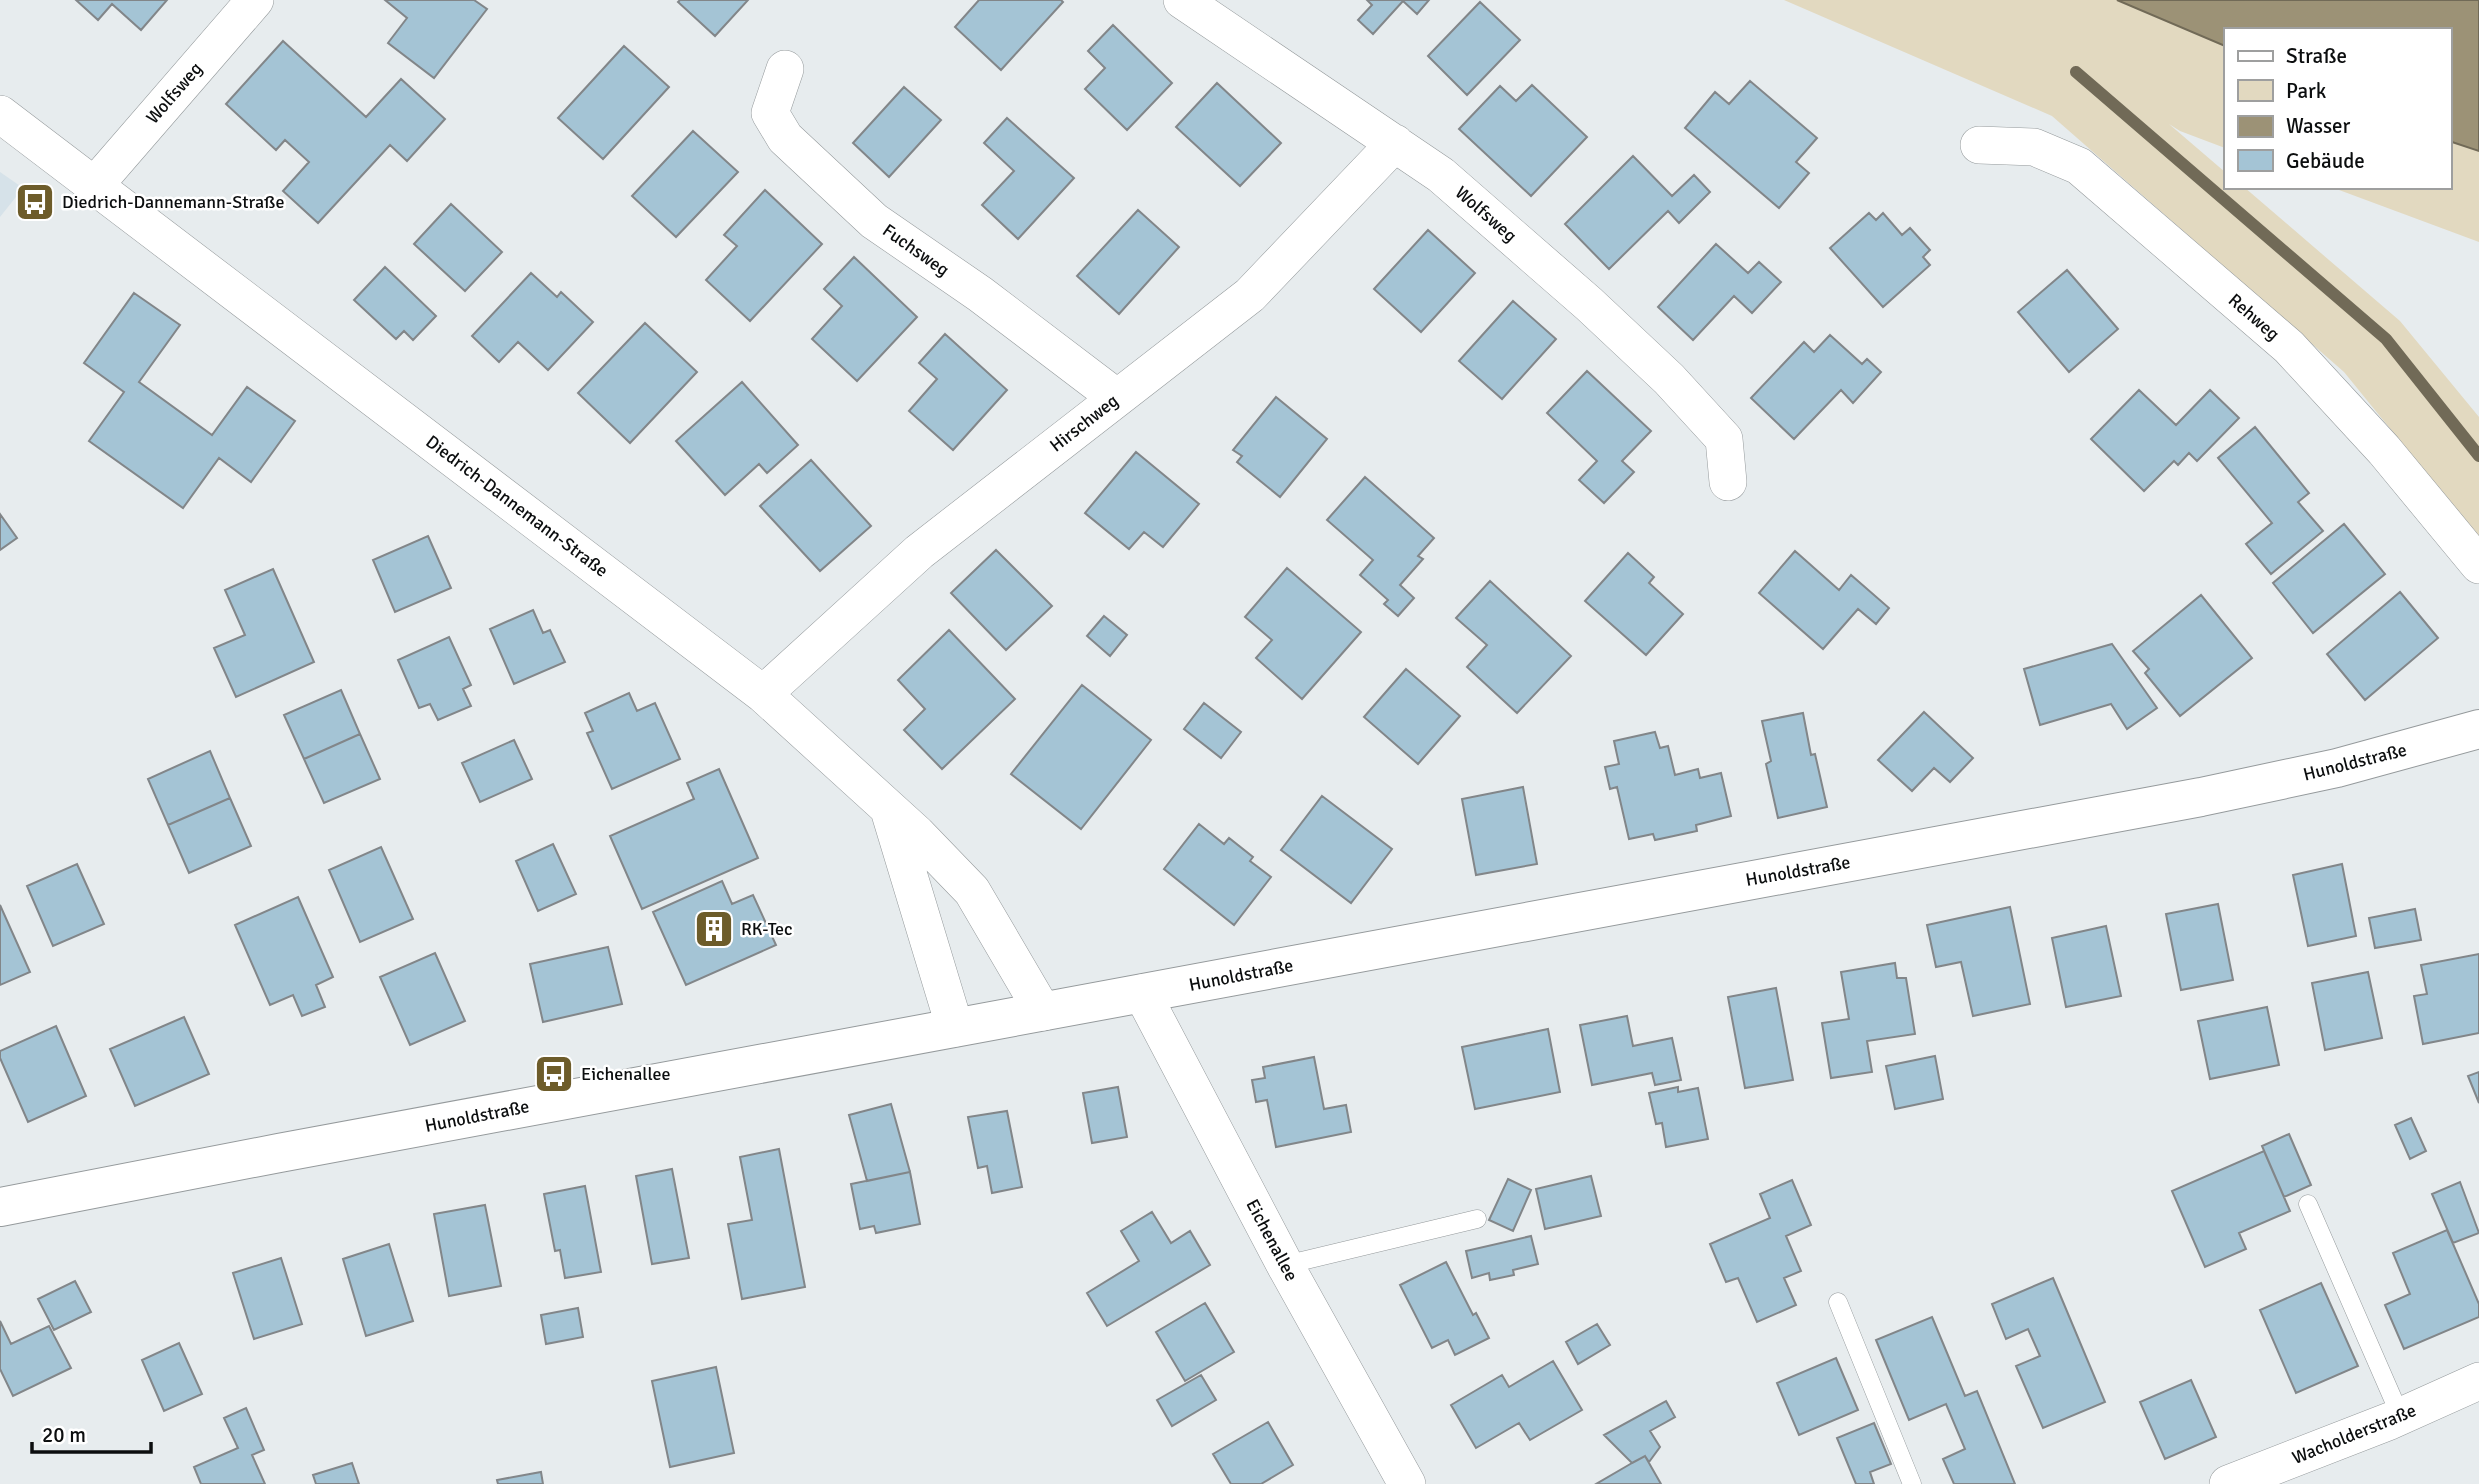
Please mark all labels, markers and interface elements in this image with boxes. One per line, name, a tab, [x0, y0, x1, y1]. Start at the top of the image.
legend	[2224, 28, 2451, 189]
text: Straße	[2286, 43, 2347, 69]
street label: Wolfsweg	[141, 58, 207, 128]
text: Park	[2286, 78, 2327, 104]
text: Wasser	[2286, 113, 2351, 139]
text: Gebäude	[2286, 148, 2365, 174]
bus stop icon: Diedrich-Dannemann-Straße	[14, 181, 56, 223]
street label: Wolfsweg	[1451, 181, 1521, 247]
place label: Diedrich-Dannemann-Straße	[62, 191, 284, 213]
street label: Fuchsweg	[878, 219, 954, 281]
street label: Rehweg	[2224, 289, 2284, 345]
street label: Hirschweg	[1045, 389, 1123, 457]
street label: Diedrich-Dannemann-Straße	[422, 430, 612, 582]
street label: Hunoldstraße	[2301, 739, 2409, 785]
street label: Hunoldstraße	[1744, 851, 1852, 891]
building icon: RK-Tec	[693, 908, 735, 950]
place label: RK-Tec	[741, 918, 793, 940]
street label: Hunoldstraße	[1187, 954, 1295, 996]
bus stop icon: Eichenallee	[533, 1053, 575, 1095]
place label: Eichenallee	[581, 1063, 671, 1085]
street label: Hunoldstraße	[423, 1095, 531, 1137]
street label: Eichenallee	[1241, 1195, 1303, 1285]
street label: Wacholderstraße	[2289, 1399, 2419, 1469]
scale bar	[32, 1410, 150, 1454]
text: 20 m	[42, 1422, 86, 1448]

